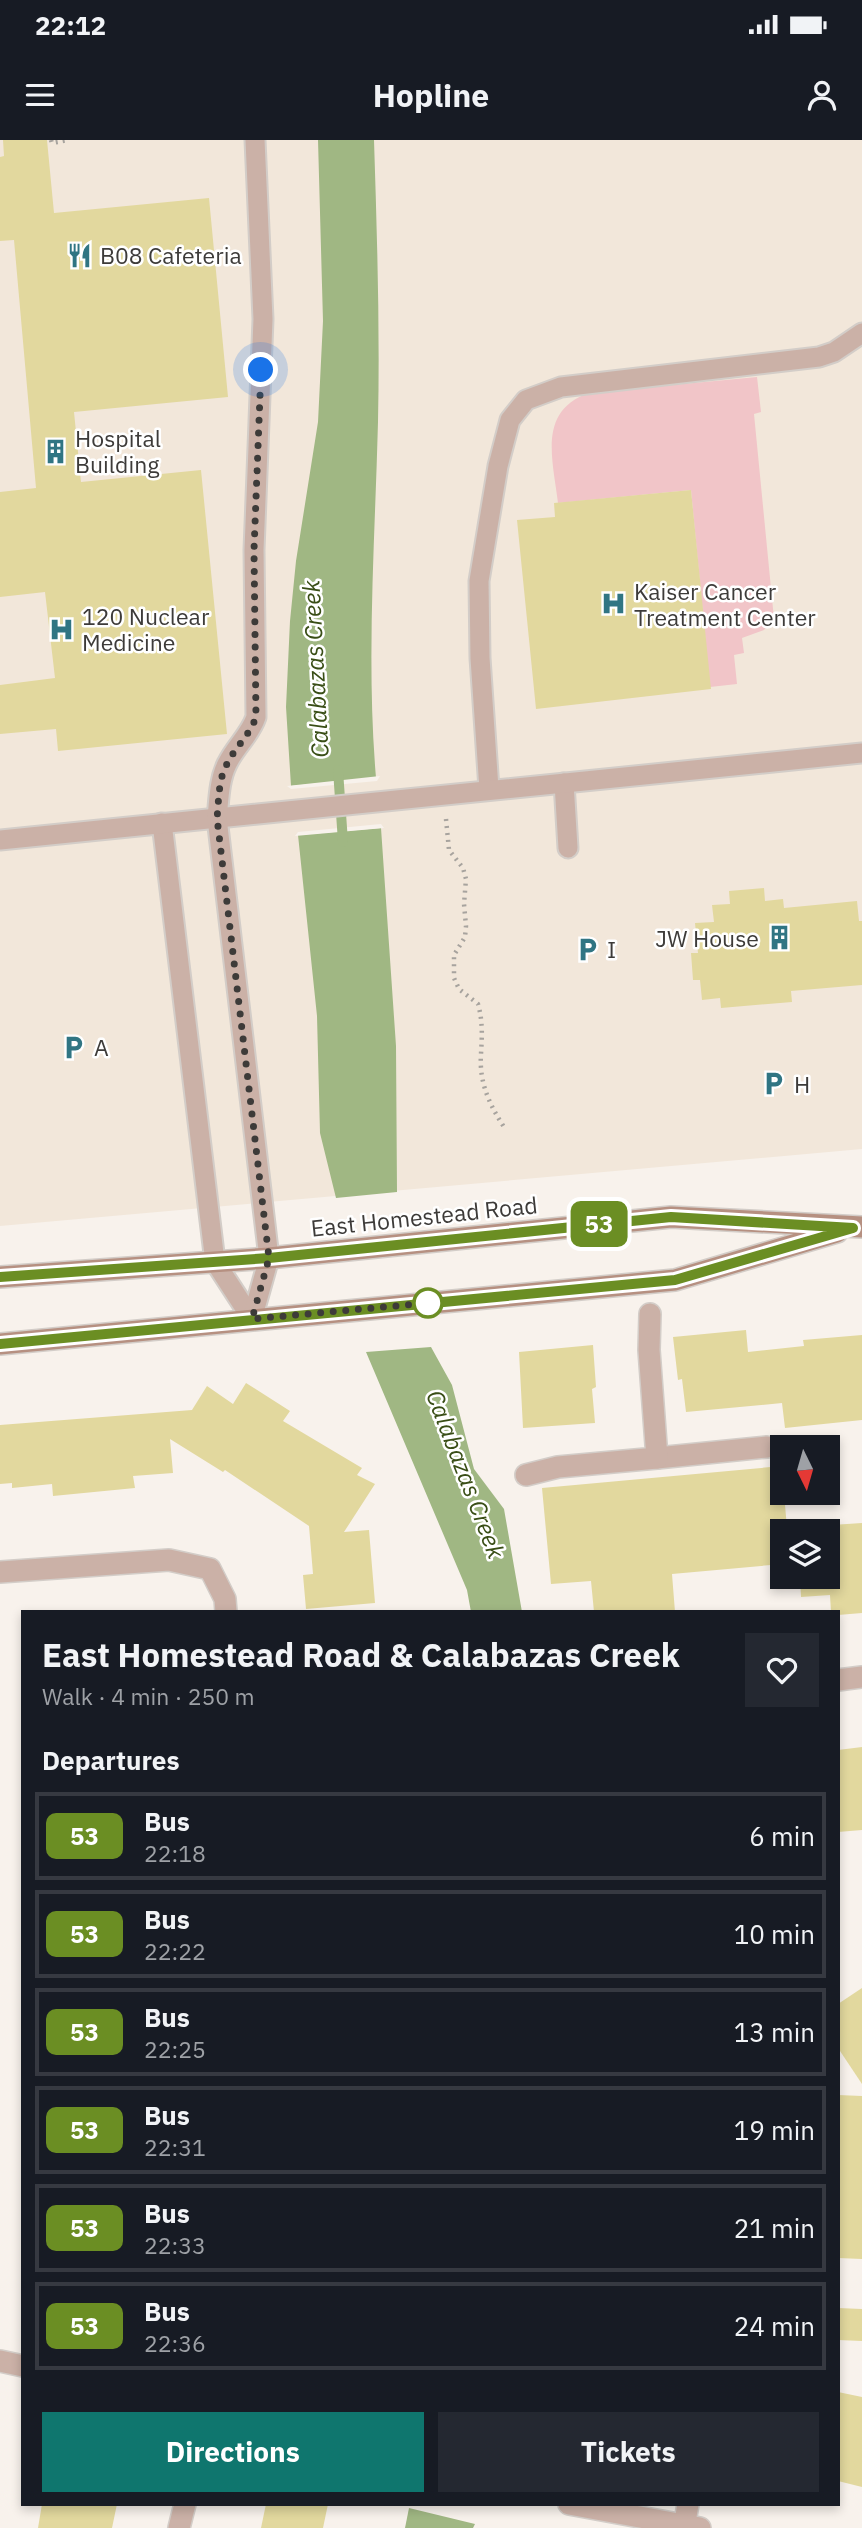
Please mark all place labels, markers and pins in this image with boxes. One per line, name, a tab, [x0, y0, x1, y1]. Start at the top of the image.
place label: B08 Cafeteria	[100, 240, 242, 270]
restaurant icon: B08 Cafeteria	[66, 241, 94, 269]
place label: Hospital Building	[75, 423, 161, 479]
building icon: Hospital Building	[41, 437, 69, 465]
place label: Kaiser Cancer Treatment Center	[634, 576, 816, 632]
hospital icon: Kaiser Cancer Treatment Center	[600, 590, 628, 618]
place label: 120 Nuclear Medicine	[82, 601, 210, 657]
hospital icon: 120 Nuclear Medicine	[48, 615, 76, 643]
place label: JW House	[655, 923, 759, 953]
building icon: JW House	[765, 924, 793, 952]
place label: I	[607, 934, 616, 964]
parking icon: I	[573, 935, 601, 963]
place label: A	[94, 1032, 109, 1062]
parking icon: A	[60, 1033, 88, 1061]
place label: H	[794, 1069, 810, 1099]
parking icon: H	[760, 1070, 788, 1098]
unlabelled marker	[413, 1288, 443, 1318]

